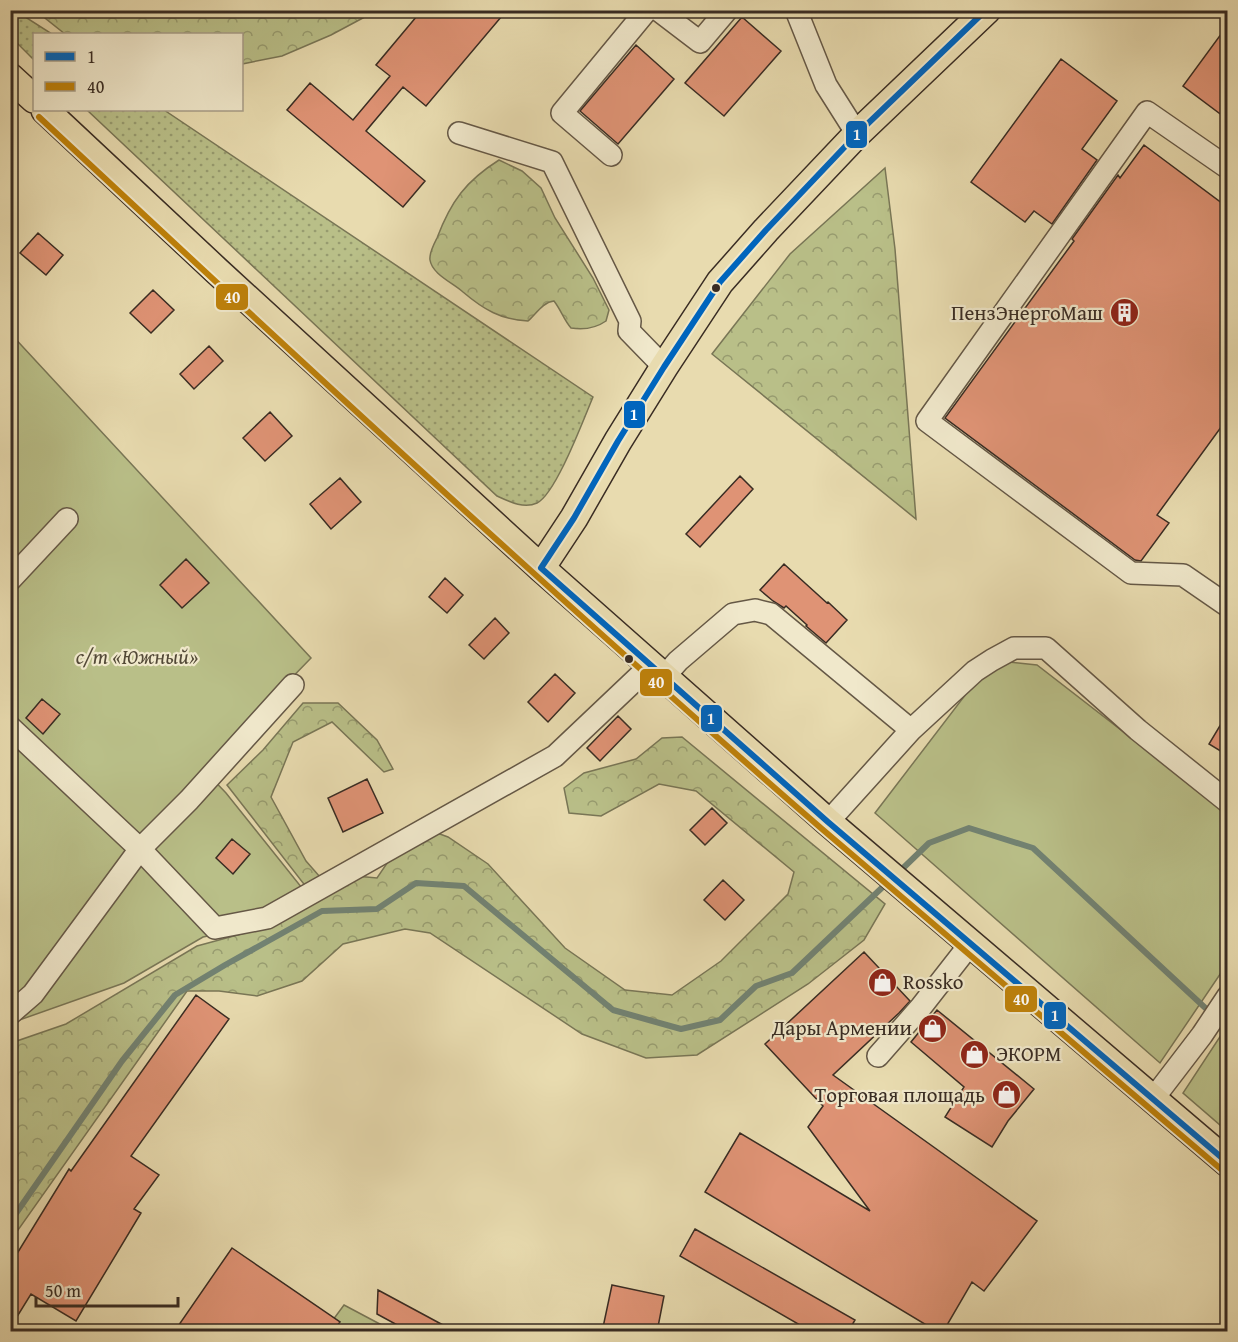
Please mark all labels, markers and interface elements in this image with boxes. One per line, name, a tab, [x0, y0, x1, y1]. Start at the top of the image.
legend	[33, 33, 243, 111]
text: 1	[87, 43, 96, 70]
text: 40	[87, 73, 105, 100]
line badge: 1	[845, 120, 868, 149]
text: 1	[853, 122, 861, 146]
unlabelled marker	[710, 282, 722, 294]
line badge: 40	[215, 283, 249, 311]
text: 40	[224, 285, 240, 309]
place label: ПензЭнергоМаш	[951, 297, 1103, 328]
building icon: ПензЭнергоМаш	[1108, 297, 1140, 329]
line badge: 1	[623, 400, 646, 429]
text: 1	[630, 402, 638, 426]
park label: с/т «Южный»	[76, 641, 198, 672]
unlabelled marker	[623, 653, 635, 665]
line badge: 40	[639, 668, 673, 697]
text: 40	[648, 670, 664, 694]
line badge: 1	[700, 704, 723, 733]
text: 1	[707, 706, 715, 730]
shop icon: Rossko	[866, 966, 898, 998]
place label: Rossko	[903, 966, 963, 997]
line badge: 40	[1004, 985, 1038, 1013]
text: 40	[1013, 987, 1029, 1011]
line badge: 1	[1043, 1001, 1067, 1030]
text: 1	[1051, 1003, 1059, 1027]
place label: Дары Армении	[771, 1012, 912, 1043]
shop icon: Дары Армении	[917, 1012, 949, 1044]
shop icon: ЭКОРМ	[959, 1038, 991, 1070]
place label: ЭКОРМ	[996, 1038, 1061, 1069]
place label: Торговая площадь	[814, 1079, 985, 1110]
shop icon: Торговая площадь	[990, 1079, 1022, 1111]
scale bar	[36, 1270, 178, 1308]
text: 50 m	[45, 1277, 81, 1304]

